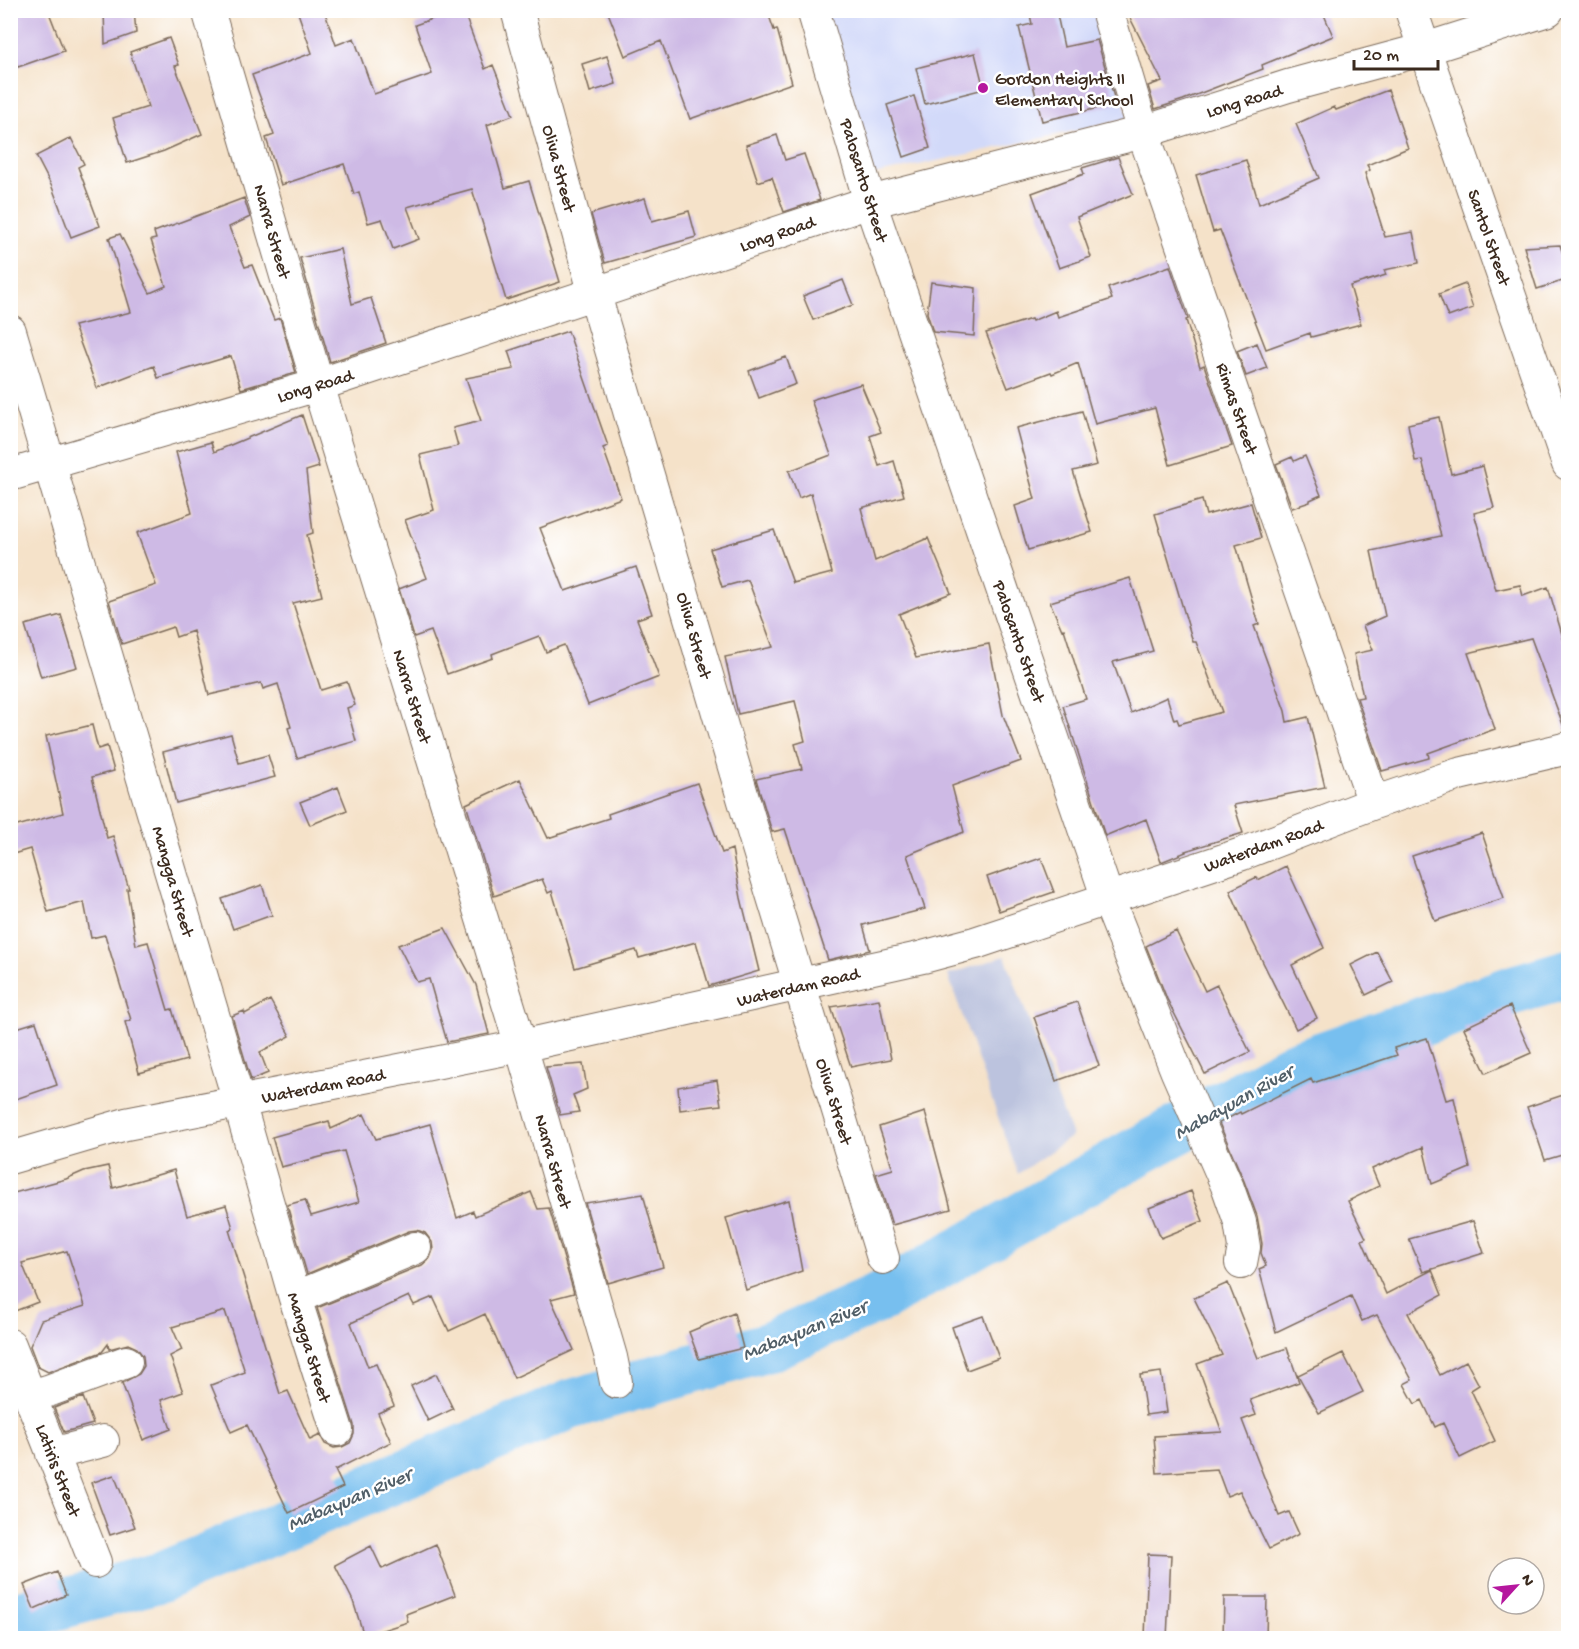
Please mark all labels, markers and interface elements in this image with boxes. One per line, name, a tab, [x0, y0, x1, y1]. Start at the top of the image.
scale bar	[1354, 33, 1438, 71]
text: 20 m	[1363, 46, 1399, 67]
place label: Gordon Heights II Elementary School	[995, 70, 1134, 112]
street label: Long Road	[1204, 80, 1287, 124]
marker: Gordon Heights II Elementary School	[976, 81, 990, 95]
street label: Palosanto Street	[834, 116, 892, 246]
street label: Oliva Street	[536, 123, 580, 216]
street label: Narra Street	[247, 182, 294, 283]
street label: Santol Street	[1461, 187, 1514, 290]
street label: Long Road	[737, 212, 820, 258]
street label: Rimas Street	[1210, 360, 1262, 459]
street label: Long Road	[275, 365, 358, 409]
street label: Palosanto Street	[987, 577, 1049, 707]
street label: Oliva Street	[670, 590, 715, 683]
street label: Narra Street	[386, 647, 435, 748]
street label: Waterdam Road	[1201, 816, 1328, 879]
street label: Mangga Street	[146, 824, 198, 941]
street label: Waterdam Road	[735, 964, 863, 1013]
street label: Oliva Street	[810, 1056, 856, 1149]
water label: Mabayuan River	[1171, 1060, 1302, 1146]
street label: Waterdam Road	[260, 1065, 388, 1110]
street label: Narra Street	[528, 1112, 575, 1213]
street label: Mangga Street	[281, 1290, 335, 1407]
water label: Mabayuan River	[740, 1295, 875, 1368]
street label: Latiris Street	[29, 1422, 84, 1521]
water label: Mabayuan River	[285, 1463, 419, 1538]
north arrow	[1486, 1556, 1546, 1616]
text: N	[1515, 1572, 1537, 1590]

